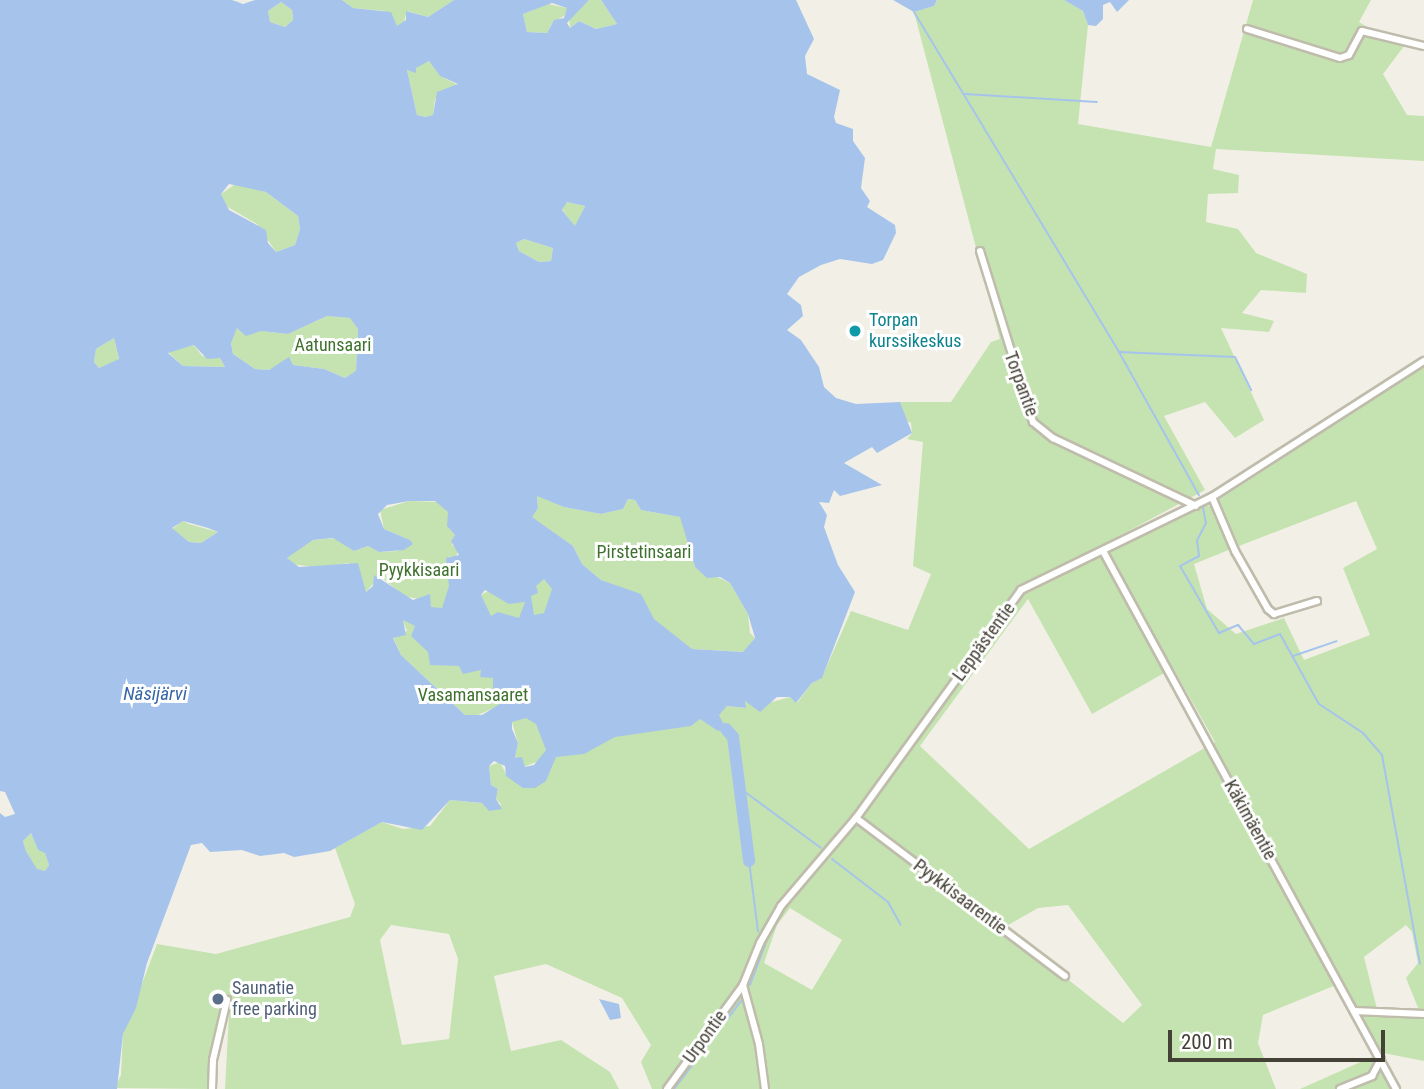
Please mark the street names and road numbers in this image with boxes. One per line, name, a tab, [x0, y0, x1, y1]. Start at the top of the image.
street label: Torpantie	[999, 349, 1043, 419]
street label: Leppästentie	[948, 598, 1020, 686]
street label: Käkimäentie	[1219, 776, 1281, 864]
street label: Pyykkisaarentie	[909, 855, 1011, 939]
street label: Urpontie	[679, 1006, 731, 1068]

